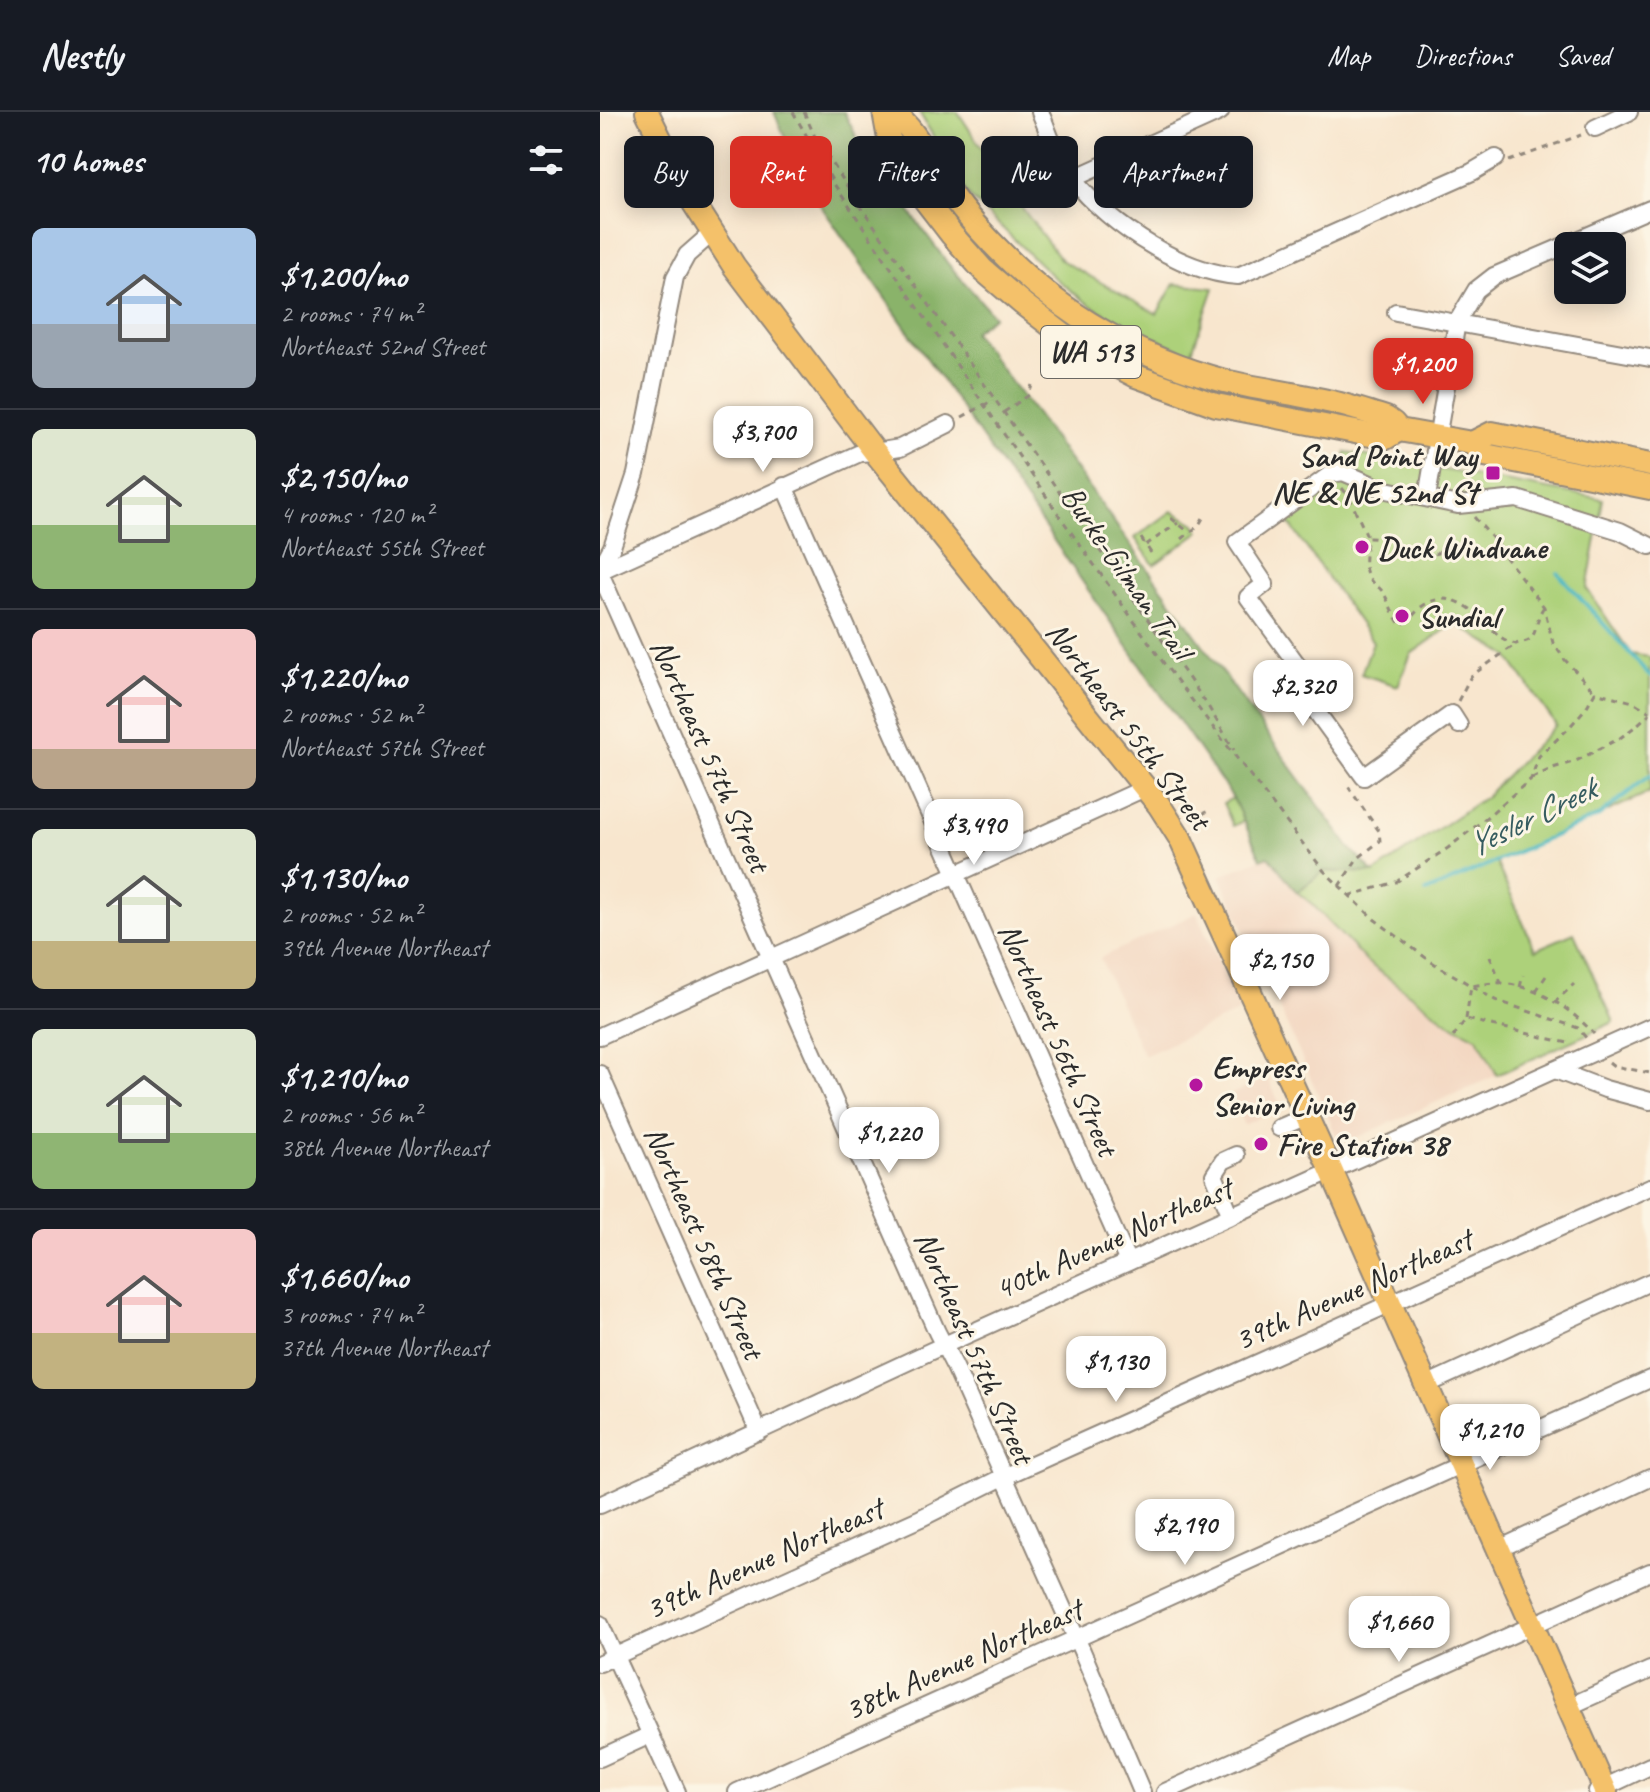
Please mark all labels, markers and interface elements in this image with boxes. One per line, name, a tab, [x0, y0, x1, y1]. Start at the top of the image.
text: Nestly	[40, 32, 122, 79]
text: Map	[1327, 38, 1370, 73]
text: Directions	[1414, 38, 1512, 73]
text: Saved	[1556, 38, 1610, 73]
chip: Buy	[624, 136, 714, 208]
chip: Rent	[730, 136, 832, 208]
chip: Filters	[848, 136, 965, 208]
chip: New	[981, 136, 1078, 208]
chip: Apartment	[1094, 136, 1253, 208]
icon: filters	[524, 138, 568, 182]
text: 10 homes	[32, 139, 143, 182]
map controls	[1554, 232, 1626, 304]
button: layers	[1554, 232, 1626, 304]
text: $1,200/mo	[280, 254, 407, 297]
icon: home	[96, 260, 192, 356]
text: 2 rooms · 74 m²	[280, 297, 421, 330]
road number: WA 513	[1041, 326, 1141, 378]
text: Northeast 52nd Street	[280, 330, 485, 363]
pin: $1,200	[1358, 338, 1488, 406]
text: $1,200	[1391, 347, 1455, 380]
pin: $3,700	[698, 406, 828, 474]
text: $3,700	[731, 415, 795, 448]
place label: Sand Point Way NE & NE 52nd St	[1272, 435, 1481, 513]
text: $2,150/mo	[280, 455, 406, 498]
icon: home	[96, 461, 192, 557]
marker: Sand Point Way NE & NE 52nd St	[1484, 464, 1502, 482]
street label: Burke-Gilman Trail	[1052, 478, 1205, 672]
text: 4 rooms · 120 m²	[280, 498, 432, 531]
place label: Duck Windvane	[1378, 527, 1550, 568]
text: Northeast 55th Street	[280, 531, 484, 564]
marker: Duck Windvane	[1353, 538, 1371, 556]
place label: Sundial	[1418, 596, 1504, 637]
marker: Sundial	[1393, 607, 1411, 625]
street label: Northeast 55th Street	[1037, 613, 1222, 840]
street label: Northeast 57th Street	[641, 632, 782, 881]
text: $1,220/mo	[280, 655, 407, 698]
pin: $2,320	[1238, 660, 1368, 728]
icon: home	[96, 661, 192, 757]
text: $2,320	[1271, 669, 1335, 702]
text: 2 rooms · 52 m²	[280, 698, 421, 731]
text: Northeast 57th Street	[280, 731, 484, 764]
water label: Yesler Creek	[1460, 764, 1608, 866]
pin: $3,490	[909, 799, 1039, 867]
text: $3,490	[942, 808, 1006, 841]
text: $1,130/mo	[280, 855, 407, 898]
icon: home	[96, 861, 192, 957]
text: 2 rooms · 52 m²	[280, 898, 421, 931]
street label: Northeast 56th Street	[989, 916, 1130, 1165]
text: 39th Avenue Northeast	[280, 931, 488, 964]
pin: $2,150	[1215, 934, 1345, 1002]
text: $2,150	[1248, 943, 1312, 976]
place label: Empress Senior Living	[1212, 1047, 1356, 1125]
text: $1,210/mo	[280, 1055, 407, 1098]
icon: home	[96, 1061, 192, 1157]
marker: Empress Senior Living	[1187, 1076, 1205, 1094]
text: 2 rooms · 56 m²	[280, 1098, 421, 1131]
pin: $1,220	[824, 1107, 954, 1175]
text: $1,220	[857, 1116, 921, 1149]
street label: Northeast 58th Street	[635, 1119, 776, 1368]
place label: Fire Station 38	[1277, 1124, 1452, 1165]
text: 38th Avenue Northeast	[280, 1131, 488, 1164]
marker: Fire Station 38	[1252, 1135, 1270, 1153]
street label: 40th Avenue Northeast	[988, 1166, 1242, 1309]
street label: 39th Avenue Northeast	[1228, 1217, 1482, 1360]
street label: Northeast 57th Street	[905, 1224, 1046, 1473]
text: $1,660/mo	[280, 1255, 408, 1298]
icon: home	[96, 1261, 192, 1357]
text: 3 rooms · 74 m²	[280, 1298, 421, 1331]
text: 37th Avenue Northeast	[280, 1331, 488, 1364]
pin: $1,130	[1051, 1336, 1181, 1404]
text: $1,130	[1084, 1345, 1148, 1378]
pin: $1,210	[1425, 1404, 1555, 1472]
text: $1,210	[1458, 1413, 1522, 1446]
street label: 39th Avenue Northeast	[639, 1486, 893, 1629]
pin: $2,190	[1120, 1499, 1250, 1567]
text: $2,190	[1153, 1508, 1217, 1541]
street label: 38th Avenue Northeast	[838, 1587, 1092, 1730]
pin: $1,660	[1334, 1596, 1464, 1664]
text: $1,660	[1367, 1605, 1431, 1638]

